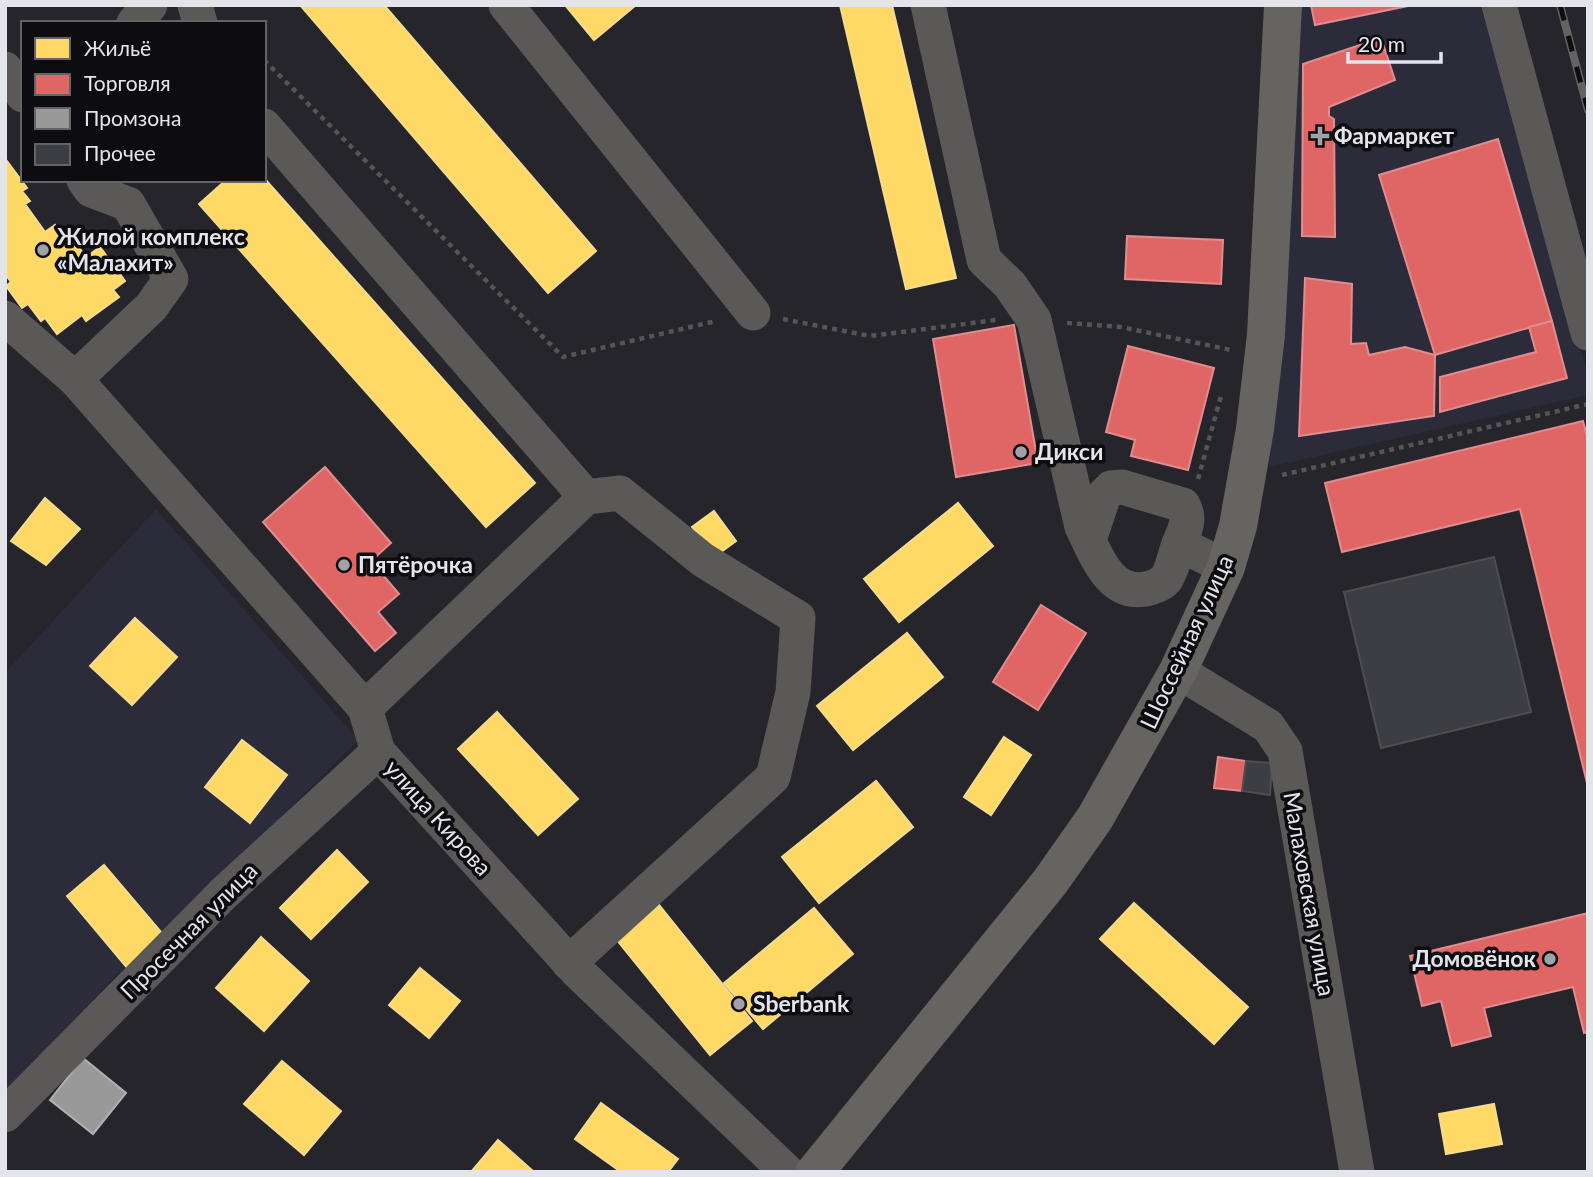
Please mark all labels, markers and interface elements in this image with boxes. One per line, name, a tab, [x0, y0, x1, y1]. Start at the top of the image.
legend	[21, 21, 266, 182]
scale bar	[1348, 21, 1441, 65]
text: 20 m	[1358, 31, 1405, 56]
text: Жильё	[84, 35, 151, 60]
text: Торговля	[84, 70, 171, 95]
text: Промзона	[84, 105, 181, 130]
place label: Фармаркет	[1334, 121, 1454, 149]
marker: Фармаркет	[1312, 128, 1328, 144]
text: Прочее	[84, 140, 156, 165]
place label: Жилой комплекс «Малахит»	[57, 222, 245, 276]
marker: Жилой комплекс «Малахит»	[35, 242, 51, 258]
place label: Дикси	[1035, 437, 1103, 465]
marker: Дикси	[1013, 444, 1029, 460]
place label: Пятёрочка	[358, 550, 473, 578]
street label: Шоссейная улица	[1134, 550, 1239, 733]
marker: Пятёрочка	[336, 557, 352, 573]
street label: улица Кирова	[380, 754, 498, 881]
street label: Малаховская улица	[1278, 789, 1342, 998]
street label: Просечная улица	[114, 856, 262, 1004]
place label: Домовёнок	[1412, 944, 1537, 972]
marker: Домовёнок	[1542, 951, 1558, 967]
place label: Sberbank	[753, 989, 850, 1017]
marker: Sberbank	[731, 996, 747, 1012]

